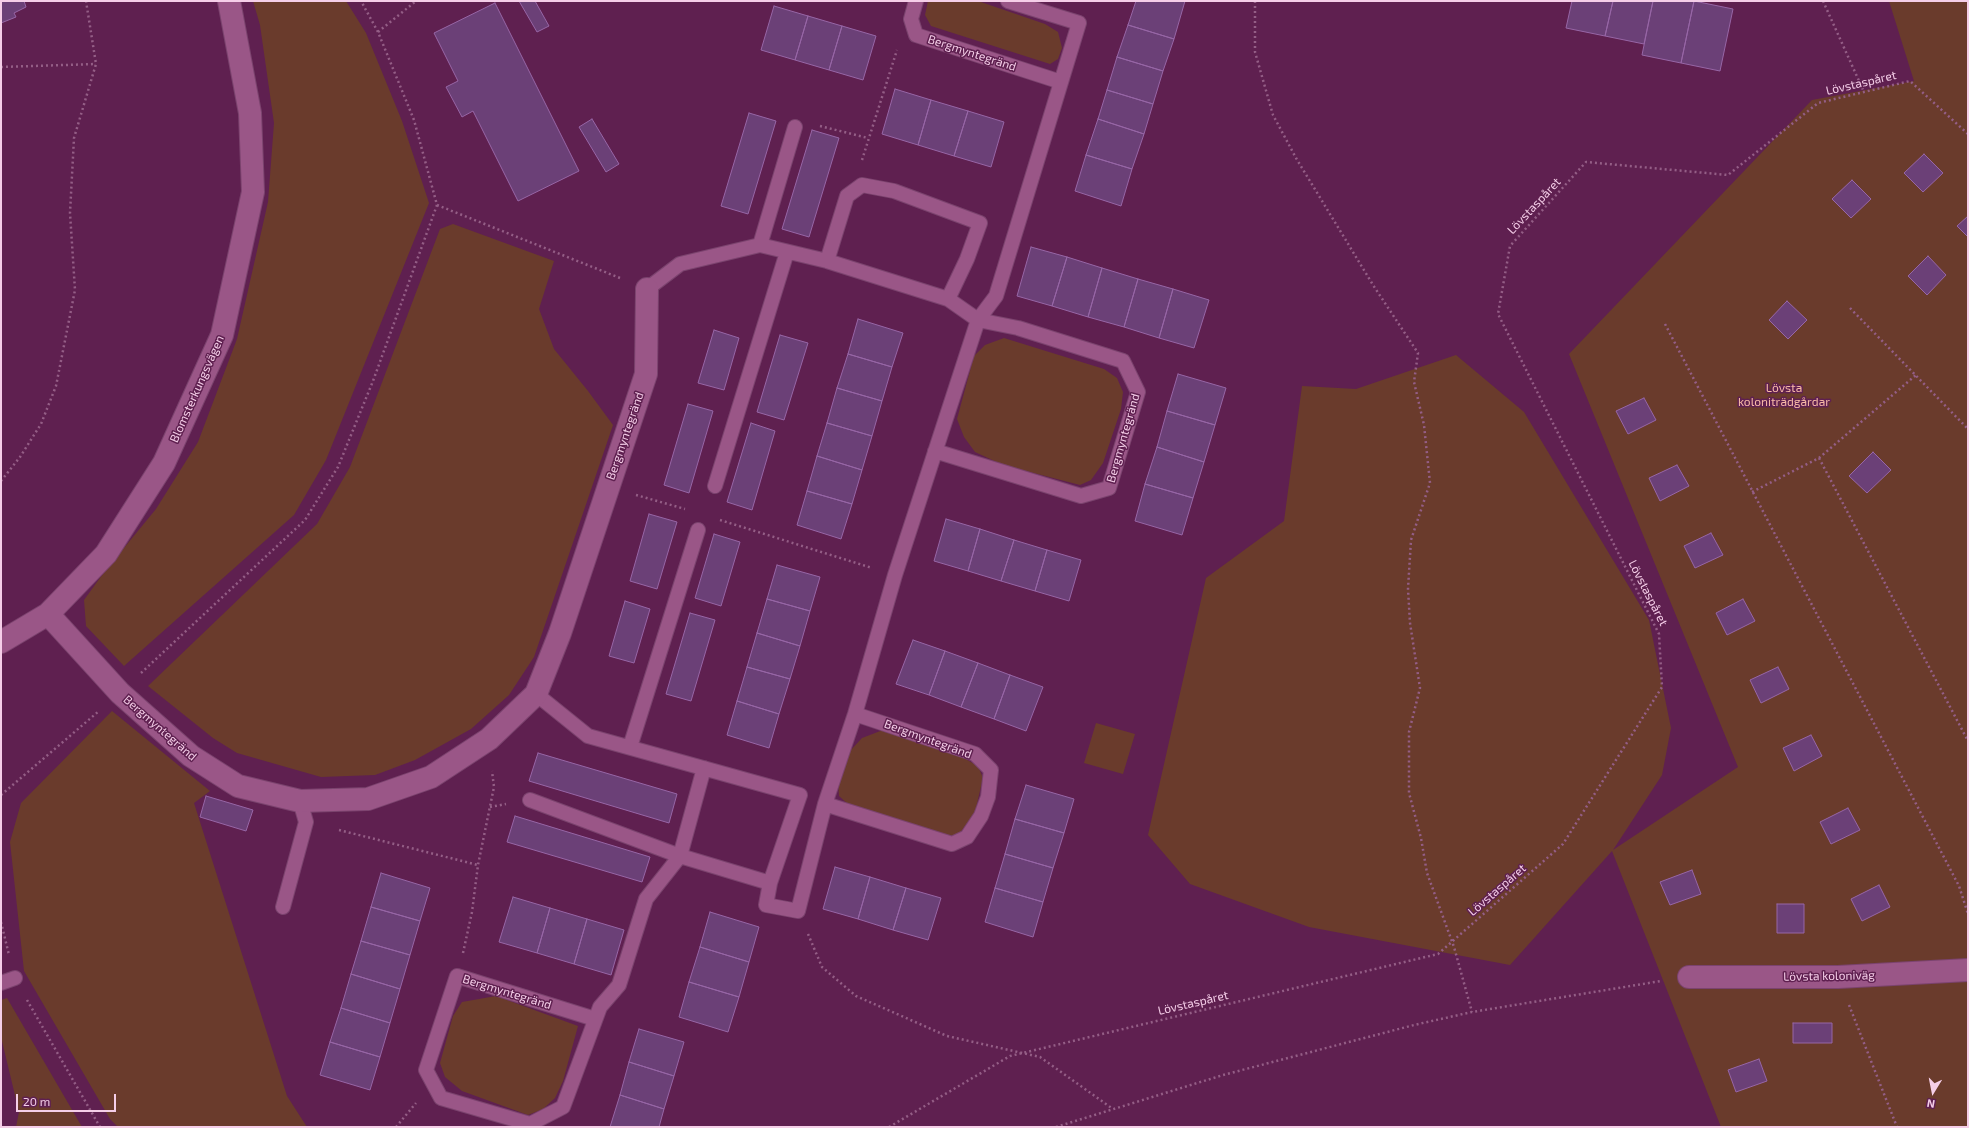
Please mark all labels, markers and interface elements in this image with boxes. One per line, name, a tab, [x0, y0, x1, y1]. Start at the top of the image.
street label: Bergmyntegränd	[926, 32, 1018, 74]
street label: Lövstaspåret	[1824, 68, 1898, 98]
street label: Lövstaspåret	[1504, 175, 1564, 237]
street label: Blomsterkungsvägen	[167, 333, 227, 445]
park label: Lövsta koloniträdgårdar	[1738, 381, 1830, 409]
street label: Bergmyntegränd	[603, 390, 647, 482]
street label: Bergmyntegränd	[1103, 392, 1143, 484]
street label: Lövstaspåret	[1625, 558, 1671, 628]
street label: Bergmyntegränd	[121, 692, 199, 764]
street label: Bergmyntegränd	[882, 716, 974, 762]
street label: Lövstaspåret	[1465, 861, 1529, 919]
street label: Lövsta koloniväg	[1783, 968, 1875, 984]
street label: Bergmyntegränd	[461, 972, 553, 1012]
street label: Lövstaspåret	[1156, 988, 1230, 1018]
north arrow	[1913, 1072, 1953, 1112]
scale bar	[18, 1086, 118, 1112]
text: 20 m	[23, 1094, 50, 1108]
text: N	[1926, 1097, 1936, 1111]

